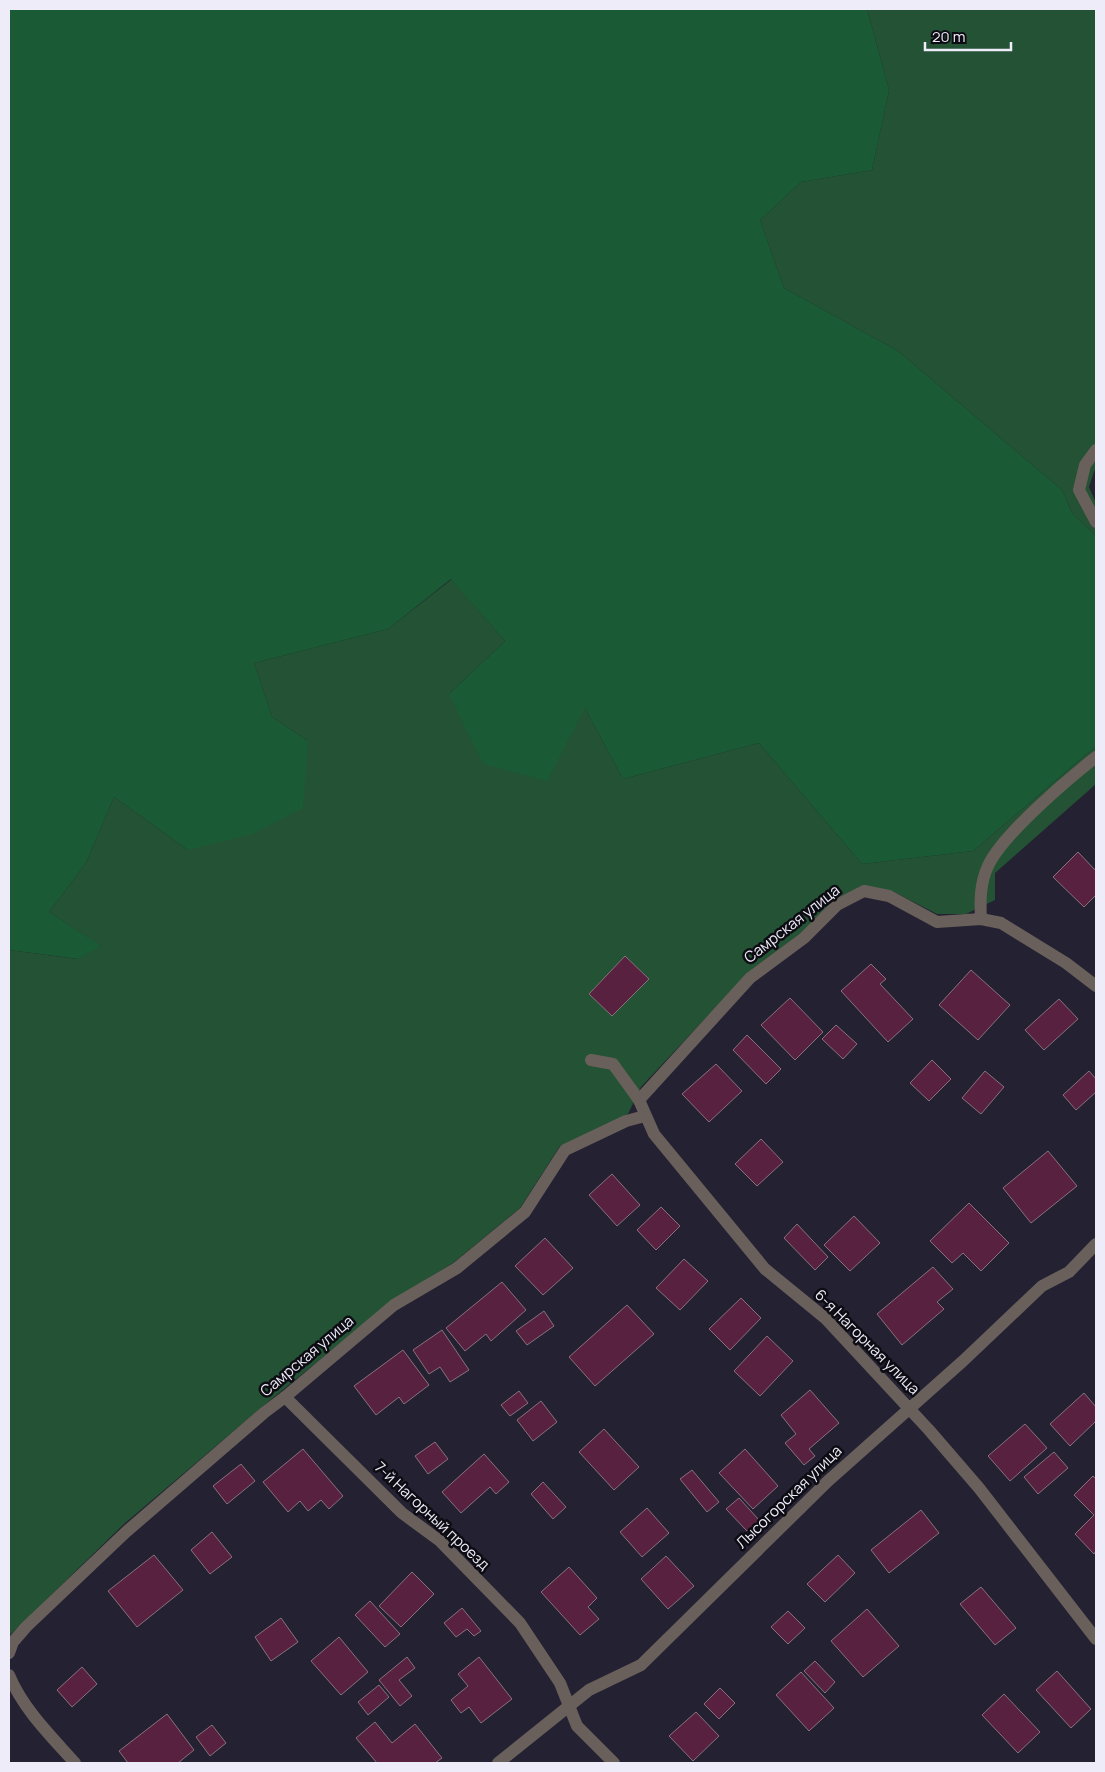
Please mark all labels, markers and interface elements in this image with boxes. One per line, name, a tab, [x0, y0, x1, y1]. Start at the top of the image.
scale bar	[925, 20, 1011, 52]
text: 20 m	[932, 26, 965, 47]
street label: Самрская улица	[739, 880, 844, 968]
street label: 6-я Нагорная улица	[810, 1284, 925, 1399]
street label: Самрская улица	[255, 1310, 358, 1401]
street label: Лысогорская улица	[731, 1441, 846, 1553]
street label: 7-й Нагорный проезд	[370, 1457, 494, 1575]

